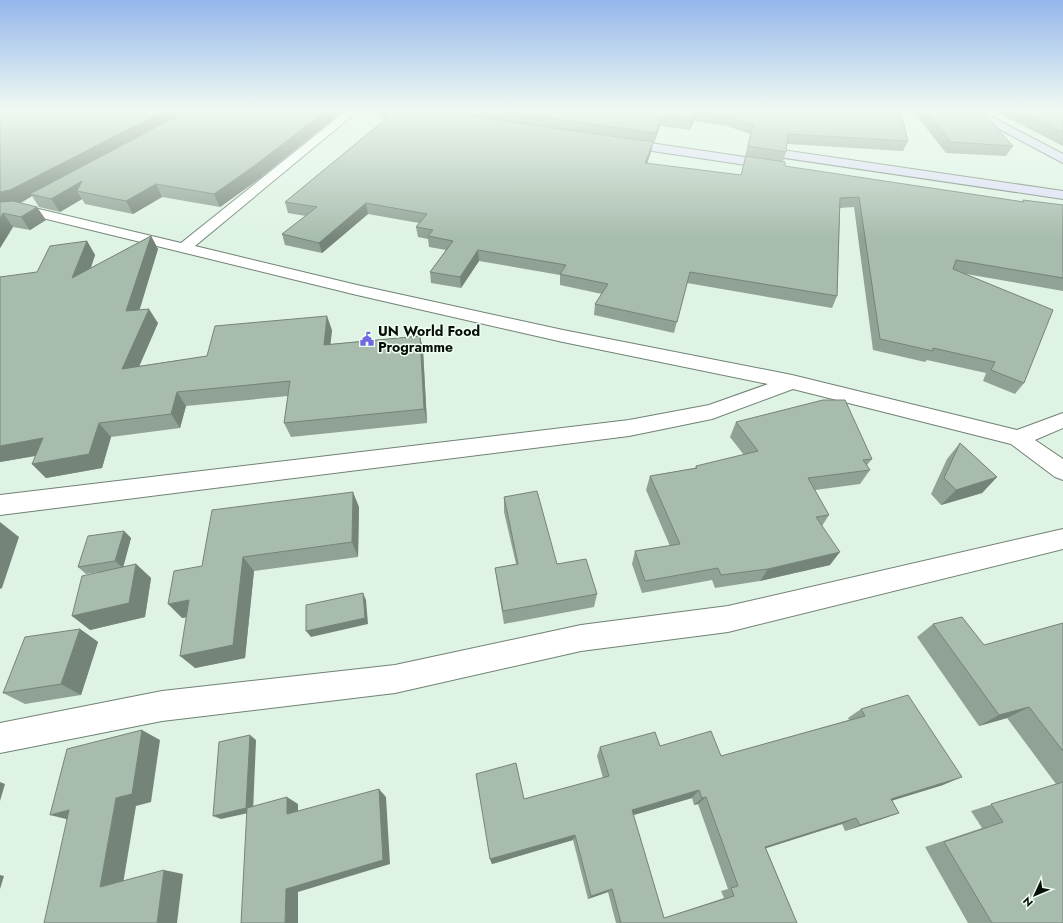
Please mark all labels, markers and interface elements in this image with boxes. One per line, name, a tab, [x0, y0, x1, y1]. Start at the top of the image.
place label: UN World Food Programme	[378, 321, 480, 357]
public building icon: UN World Food Programme	[359, 331, 375, 347]
north arrow	[1015, 875, 1055, 915]
text: N	[1019, 893, 1037, 911]

